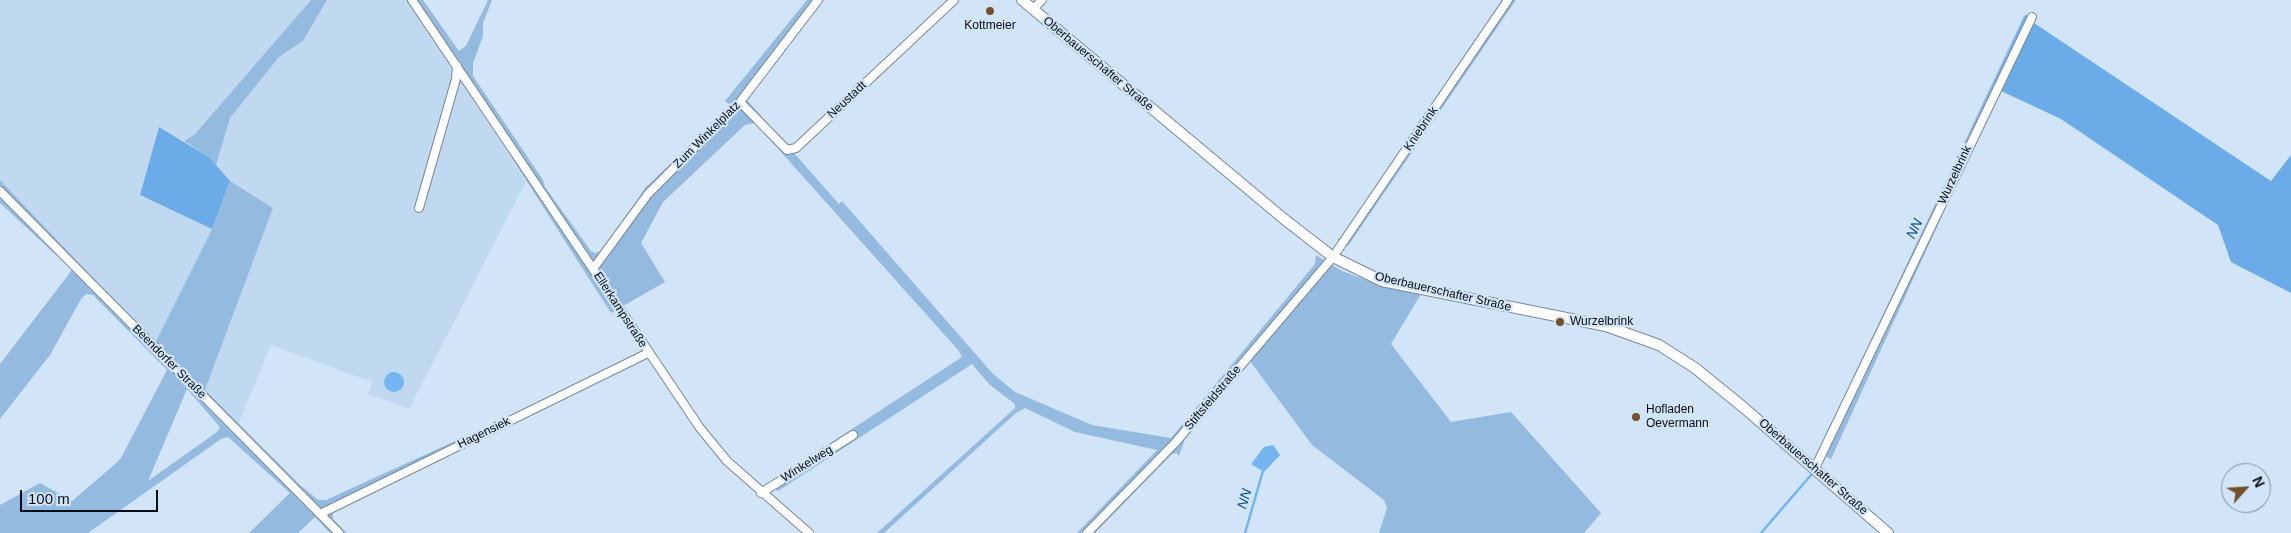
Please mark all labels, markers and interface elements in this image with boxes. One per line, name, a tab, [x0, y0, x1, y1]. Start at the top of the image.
marker: Kottmeier	[984, 5, 996, 17]
street label: Oberbauerschafter Straße	[1040, 14, 1156, 114]
place label: Kottmeier	[964, 19, 1016, 33]
street label: Neustadt	[825, 78, 869, 122]
street label: Zum Winkelplatz	[671, 99, 743, 171]
street label: Kniebrink	[1401, 104, 1441, 154]
street label: Wurzelbrink	[1935, 143, 1975, 207]
water label: NN	[1903, 216, 1927, 242]
street label: Ellerkampstraße	[590, 269, 650, 351]
street label: Oberbauerschafter Straße	[1373, 269, 1513, 315]
place label: Wurzelbrink	[1570, 315, 1633, 329]
marker: Wurzelbrink	[1554, 316, 1566, 328]
street label: Beendorfer Straße	[129, 322, 209, 402]
street label: Stiftsfeldstraße	[1182, 363, 1244, 433]
place label: Hofladen Oevermann	[1646, 403, 1709, 431]
marker: Hofladen Oevermann	[1630, 411, 1642, 423]
street label: Hagensiek	[455, 414, 513, 452]
street label: Oberbauerschafter Straße	[1756, 416, 1870, 518]
street label: Winkelweg	[779, 443, 835, 485]
north arrow	[2221, 463, 2271, 513]
text: N	[2249, 474, 2268, 490]
scale bar	[22, 480, 160, 512]
water label: NN	[1234, 487, 1256, 511]
text: 100 m	[28, 490, 70, 507]

